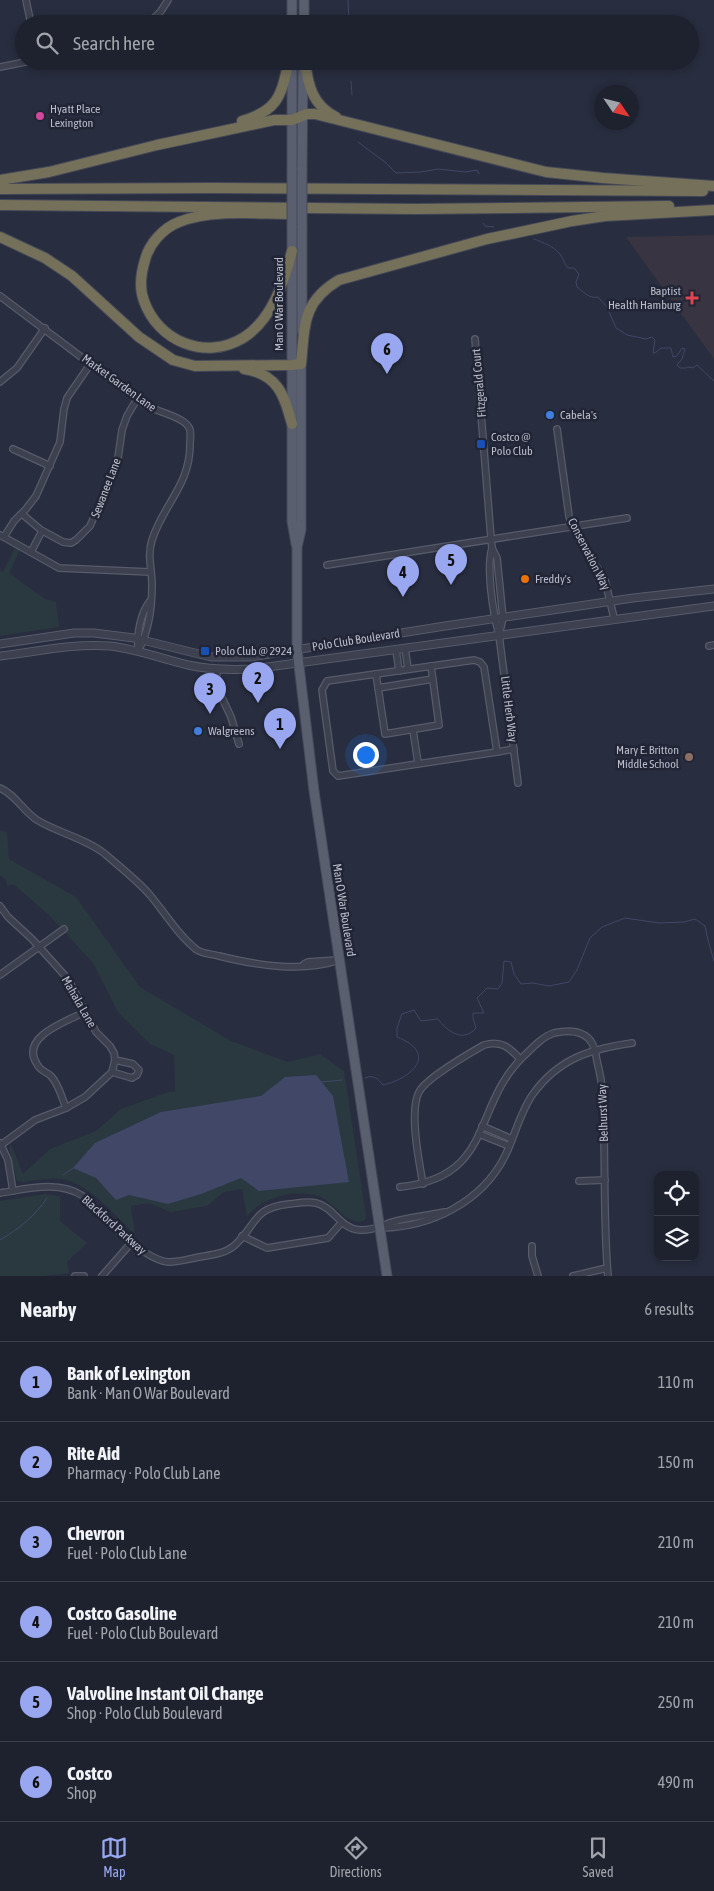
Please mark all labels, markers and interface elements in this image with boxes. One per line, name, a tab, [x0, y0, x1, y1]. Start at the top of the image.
search box	[15, 15, 699, 70]
icon: search	[33, 29, 61, 57]
text: Search here	[73, 32, 155, 54]
north arrow	[594, 85, 639, 130]
place label: Hyatt Place Lexington	[50, 102, 100, 130]
marker: Hyatt Place Lexington	[34, 110, 46, 122]
street label: Man O War Boulevard	[272, 257, 286, 351]
place label: Baptist Health Hamburg	[608, 284, 682, 312]
marker: Baptist Health Hamburg	[685, 291, 699, 305]
pin: 6	[371, 333, 403, 374]
street label: Fitzgerald Court	[469, 348, 489, 418]
street label: Market Garden Lane	[79, 351, 159, 415]
place label: Cabela's	[560, 408, 597, 422]
marker: Cabela's	[544, 409, 556, 421]
place label: Costco @ Polo Club	[491, 430, 533, 458]
marker: Costco @ Polo Club	[475, 438, 487, 450]
street label: Sewanee Lane	[88, 456, 124, 520]
street label: Conservation Way	[565, 516, 613, 592]
pin: 5	[435, 544, 467, 585]
pin: 4	[387, 556, 419, 597]
place label: Freddy's	[535, 572, 571, 586]
marker: Freddy's	[519, 573, 531, 585]
street label: Polo Club Boulevard	[311, 626, 401, 654]
place label: Polo Club @ 2924	[215, 644, 292, 658]
marker: Polo Club @ 2924	[199, 645, 211, 657]
pin: 2	[242, 662, 274, 703]
pin: 3	[194, 673, 226, 714]
street label: Little Herb Way	[498, 675, 520, 743]
pin: 1	[264, 708, 296, 749]
place label: Walgreens	[208, 724, 255, 738]
marker: Walgreens	[192, 725, 204, 737]
your location	[353, 742, 379, 768]
place label: Mary E. Britton Middle School	[616, 743, 680, 771]
marker: Mary E. Britton Middle School	[683, 751, 695, 763]
street label: Man O War Boulevard	[330, 862, 358, 958]
street label: Mahala Lane	[59, 974, 99, 1030]
street label: Belhurst Way	[595, 1084, 611, 1142]
map controls	[654, 1171, 699, 1261]
button: locate	[654, 1171, 699, 1216]
street label: Blackford Parkway	[79, 1192, 149, 1258]
button: layers	[654, 1216, 699, 1261]
text: Nearby	[20, 1297, 76, 1321]
text: 6 results	[644, 1300, 694, 1318]
text: Bank of Lexington	[67, 1362, 190, 1384]
text: 1	[32, 1373, 40, 1391]
text: 110 m	[658, 1373, 694, 1391]
text: Bank · Man O War Boulevard	[67, 1384, 230, 1402]
text: Rite Aid	[67, 1442, 120, 1464]
text: 2	[32, 1453, 40, 1471]
text: 150 m	[658, 1453, 694, 1471]
text: Pharmacy · Polo Club Lane	[67, 1464, 221, 1482]
text: Chevron	[67, 1522, 125, 1544]
text: 3	[32, 1533, 40, 1551]
text: 210 m	[658, 1533, 694, 1551]
text: Fuel · Polo Club Lane	[67, 1544, 187, 1562]
text: Costco Gasoline	[67, 1602, 177, 1624]
text: 4	[32, 1613, 40, 1631]
text: 210 m	[658, 1613, 694, 1631]
text: Fuel · Polo Club Boulevard	[67, 1624, 218, 1642]
text: Valvoline Instant Oil Change	[67, 1682, 264, 1704]
text: 5	[32, 1693, 40, 1711]
text: 250 m	[658, 1693, 694, 1711]
text: Shop · Polo Club Boulevard	[67, 1704, 223, 1722]
text: Costco	[67, 1762, 112, 1784]
text: 6	[32, 1773, 40, 1791]
text: 490 m	[658, 1773, 694, 1791]
text: Shop	[67, 1784, 97, 1802]
tab: Map	[100, 1834, 128, 1880]
tab: Directions	[329, 1834, 382, 1880]
tab: Saved	[583, 1834, 614, 1880]

